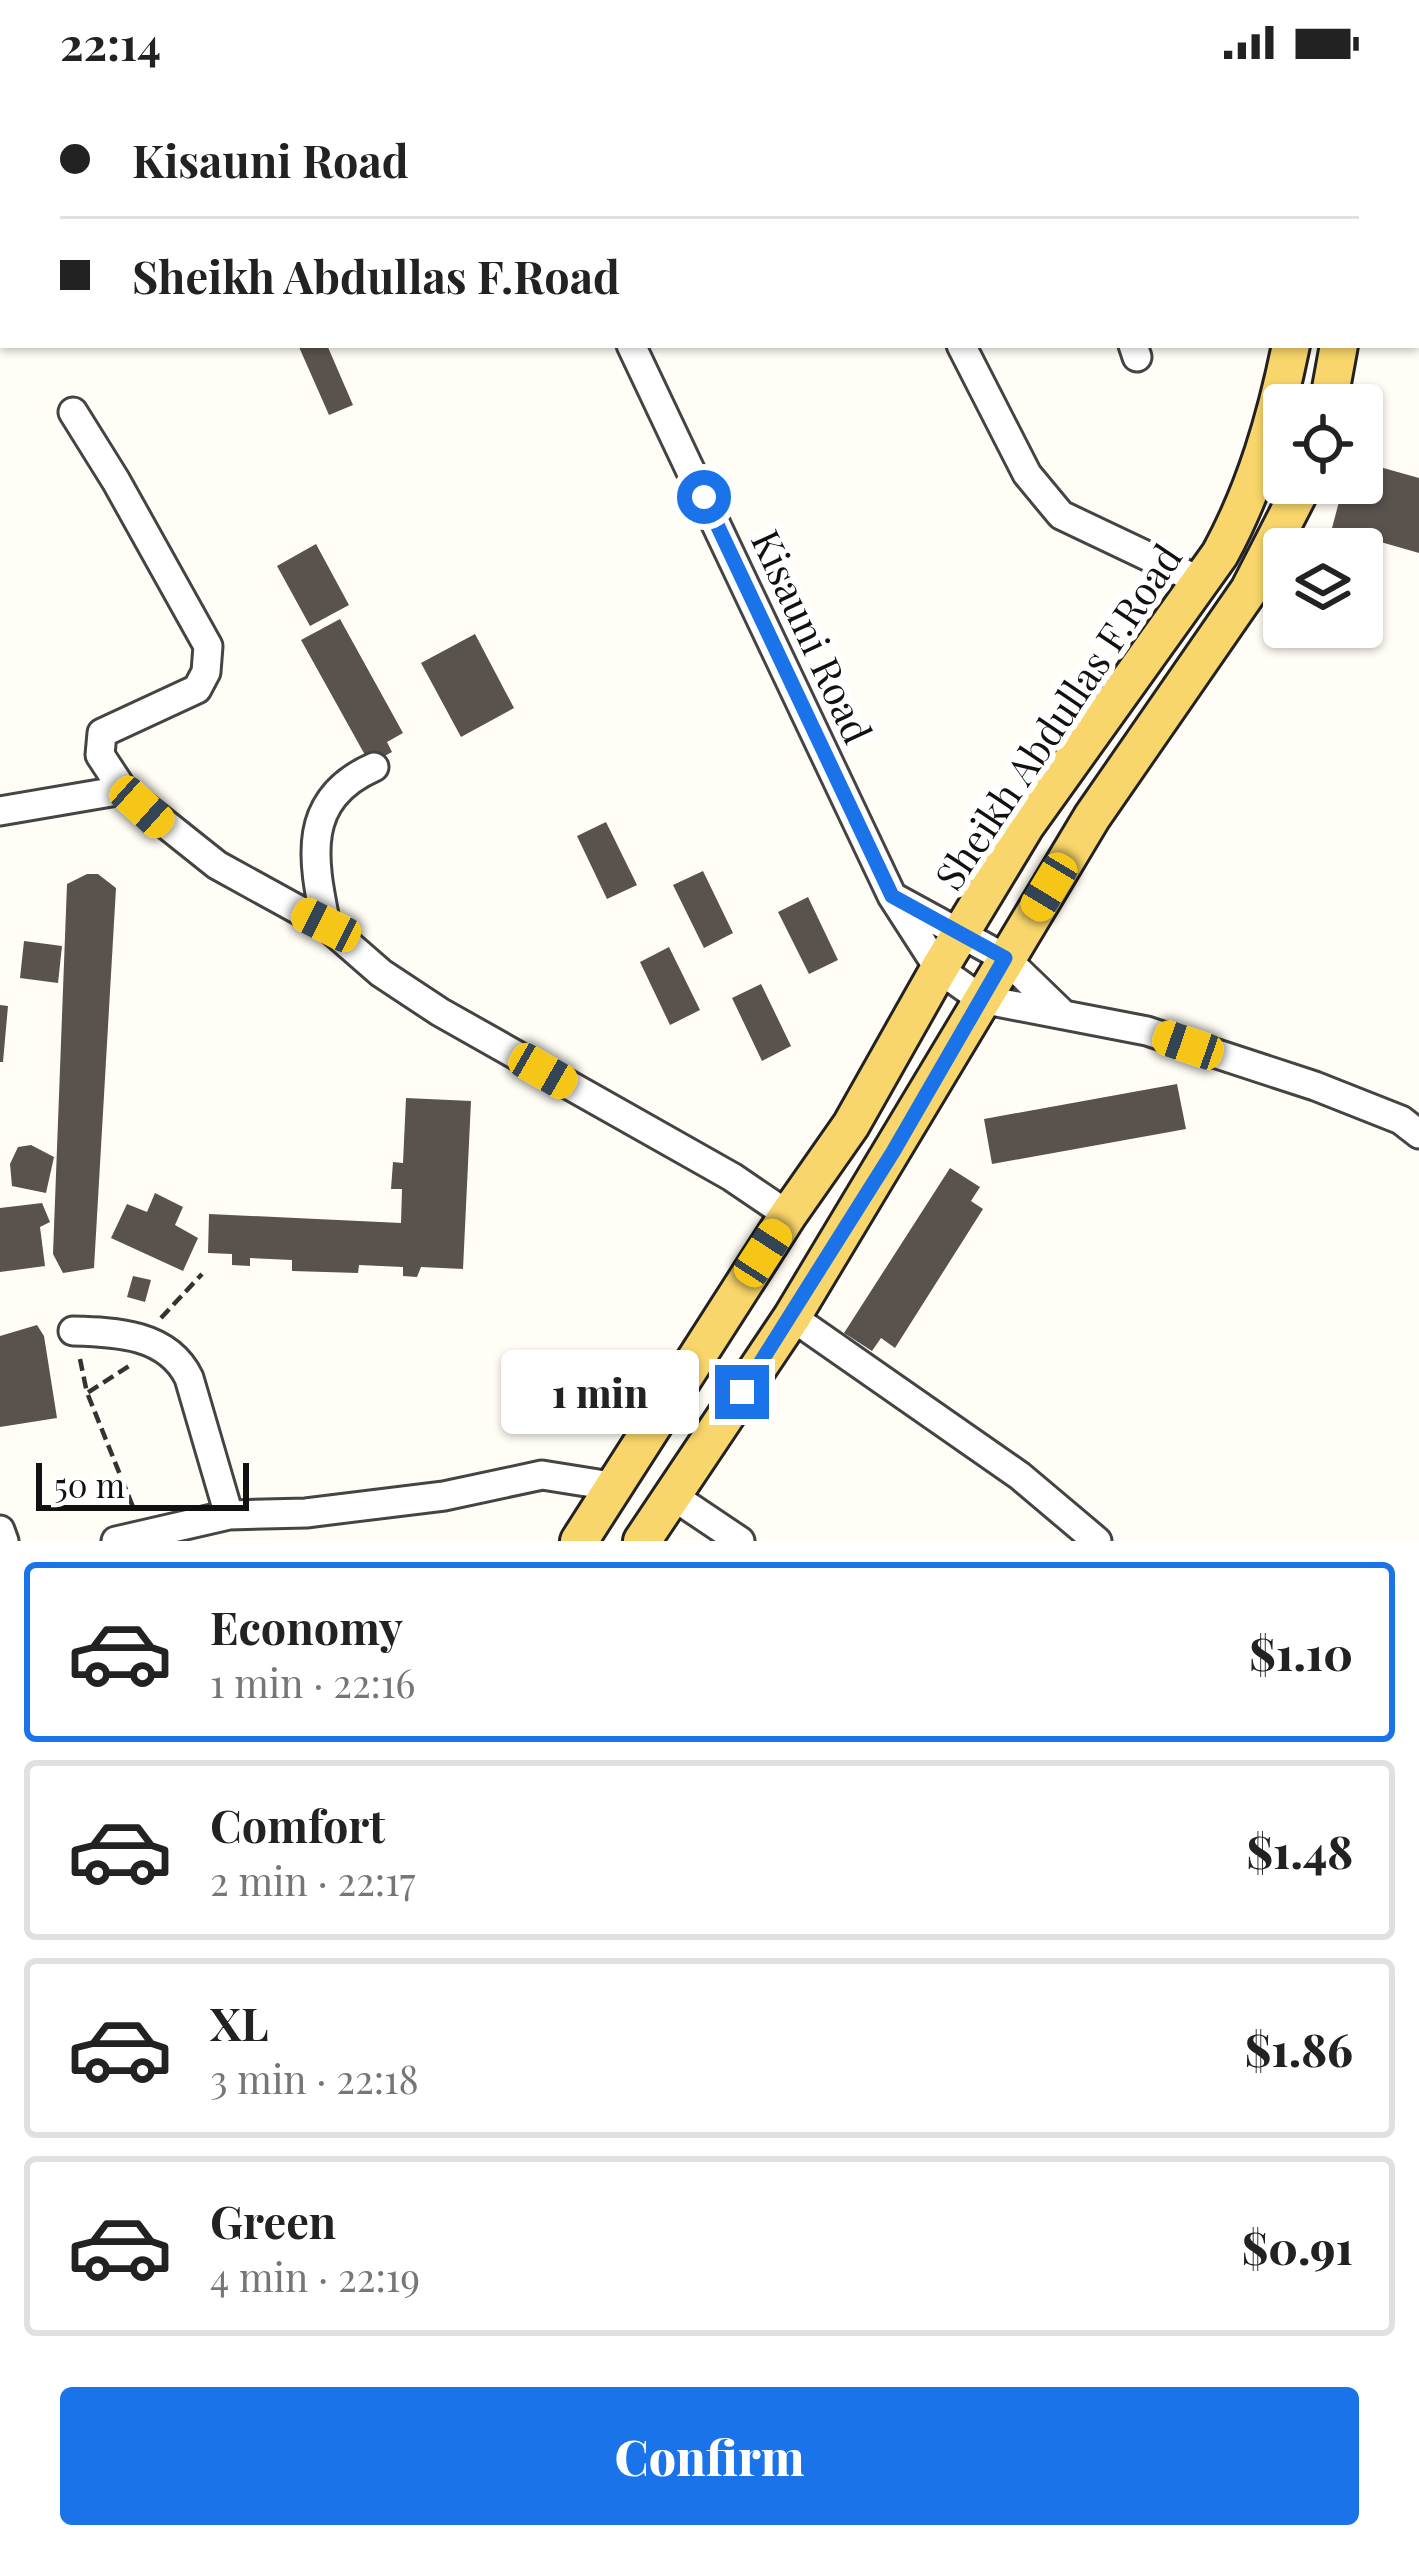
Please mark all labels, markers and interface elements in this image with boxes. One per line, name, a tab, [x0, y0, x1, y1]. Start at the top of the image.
text: 22:14	[60, 12, 161, 72]
text: Kisauni Road	[132, 129, 409, 189]
text: Sheikh Abdullas F.Road	[132, 245, 620, 305]
map controls	[1263, 384, 1383, 648]
button: locate	[1263, 384, 1383, 504]
route start	[677, 470, 731, 524]
street label: Kisauni Road	[741, 521, 885, 751]
button: layers	[1263, 528, 1383, 648]
street label: Sheikh Abdullas F.Road	[922, 533, 1192, 899]
car	[103, 770, 181, 844]
car	[1015, 847, 1083, 927]
car	[286, 893, 366, 957]
car	[1148, 1016, 1228, 1074]
car	[503, 1037, 583, 1105]
car	[728, 1213, 798, 1293]
callout: 1 min	[502, 1350, 700, 1434]
route end	[715, 1365, 769, 1419]
text: 1 min	[552, 1366, 648, 1418]
scale bar	[36, 1457, 249, 1510]
text: 50 m	[54, 1462, 125, 1506]
text: Economy	[210, 1596, 403, 1656]
icon: car	[66, 1598, 174, 1706]
text: $1.10	[1249, 1622, 1353, 1682]
text: 1 min · 22:16	[210, 1656, 416, 1708]
text: Comfort	[210, 1794, 385, 1854]
icon: car	[66, 1796, 174, 1904]
text: $1.48	[1246, 1820, 1353, 1880]
text: 2 min · 22:17	[210, 1854, 415, 1906]
text: XL	[210, 1992, 269, 2052]
icon: car	[66, 1994, 174, 2102]
text: $1.86	[1245, 2018, 1353, 2078]
text: 3 min · 22:18	[210, 2052, 419, 2104]
text: Green	[210, 2190, 336, 2250]
icon: car	[66, 2192, 174, 2300]
text: $0.91	[1242, 2216, 1353, 2276]
text: 4 min · 22:19	[210, 2250, 420, 2302]
button: Confirm	[60, 2387, 1359, 2525]

